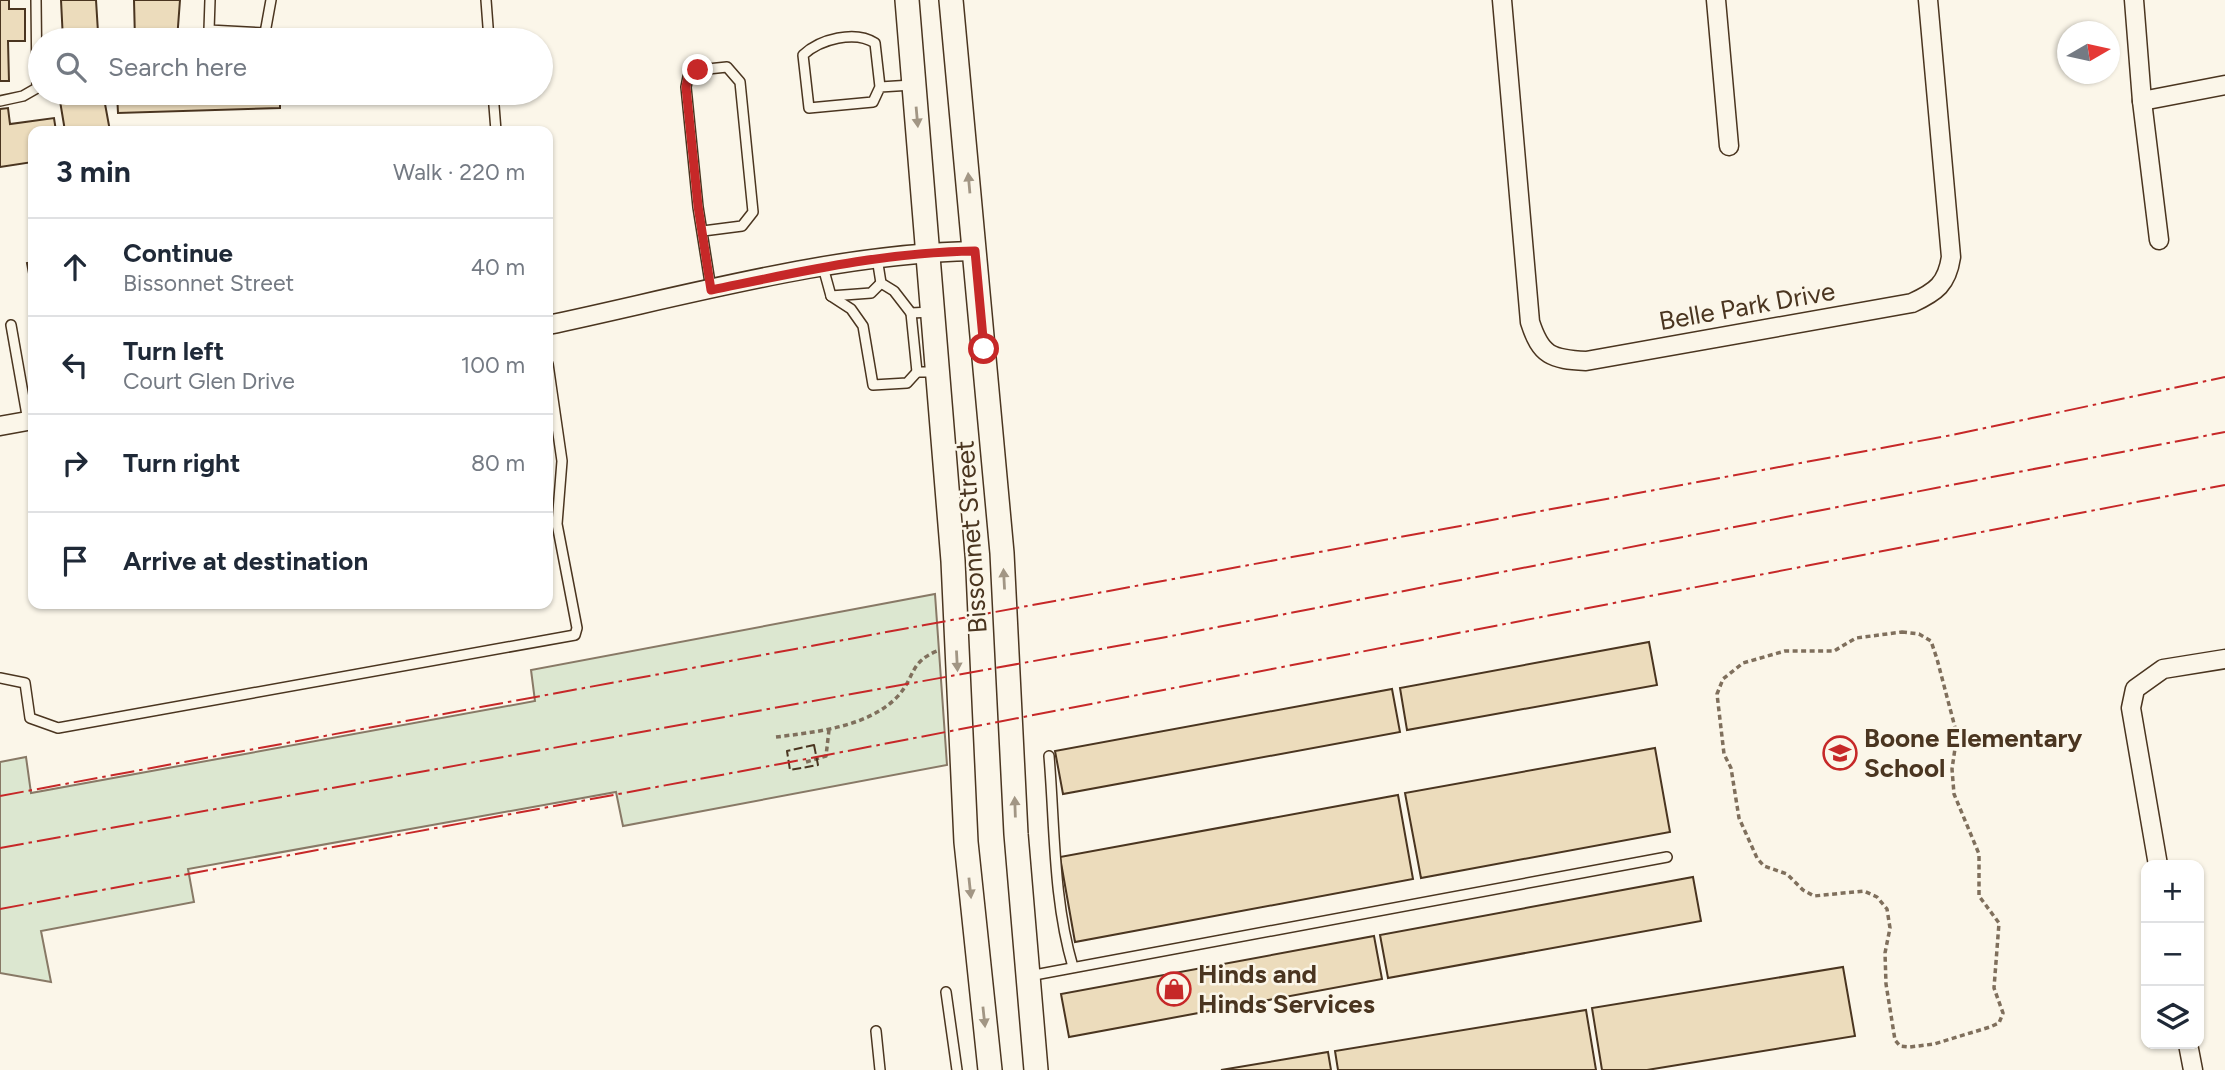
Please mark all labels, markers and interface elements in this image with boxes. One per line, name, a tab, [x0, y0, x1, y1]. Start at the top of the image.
north arrow	[2057, 21, 2120, 84]
search box	[28, 28, 553, 105]
icon: search	[52, 48, 90, 86]
text: Search here	[108, 51, 247, 83]
route end	[682, 54, 713, 85]
one-way arrow	[912, 106, 923, 128]
text: 3 min	[56, 153, 131, 190]
text: Walk · 220 m	[393, 158, 525, 186]
one-way arrow	[963, 172, 974, 194]
text: Continue	[123, 237, 233, 269]
icon: ahead	[56, 248, 94, 286]
text: 40 m	[471, 253, 525, 281]
text: Bissonnet Street	[123, 269, 294, 297]
street label: Belle Park Drive	[1657, 275, 1837, 337]
route start	[968, 333, 999, 364]
text: Turn left	[123, 335, 224, 367]
icon: left	[56, 346, 94, 384]
text: 100 m	[461, 351, 525, 379]
text: Court Glen Drive	[123, 367, 295, 395]
street label: Bissonnet Street	[948, 439, 994, 635]
icon: right	[56, 444, 94, 482]
text: Turn right	[123, 447, 240, 479]
text: 80 m	[471, 449, 525, 477]
icon: arrive	[56, 542, 94, 580]
text: Arrive at destination	[123, 545, 368, 577]
one-way arrow	[998, 568, 1009, 590]
one-way arrow	[952, 650, 963, 672]
place label: Boone Elementary School	[1864, 722, 2082, 784]
school or university icon: Boone Elementary School	[1821, 734, 1859, 772]
one-way arrow	[1010, 795, 1021, 817]
map controls	[2141, 860, 2204, 1049]
button: +	[2141, 860, 2204, 923]
one-way arrow	[965, 877, 976, 899]
button: −	[2141, 923, 2204, 986]
place label: Hinds and Hinds Services	[1198, 958, 1375, 1020]
shop icon: Hinds and Hinds Services	[1155, 970, 1193, 1008]
button: layers	[2141, 986, 2204, 1049]
one-way arrow	[979, 1006, 990, 1028]

